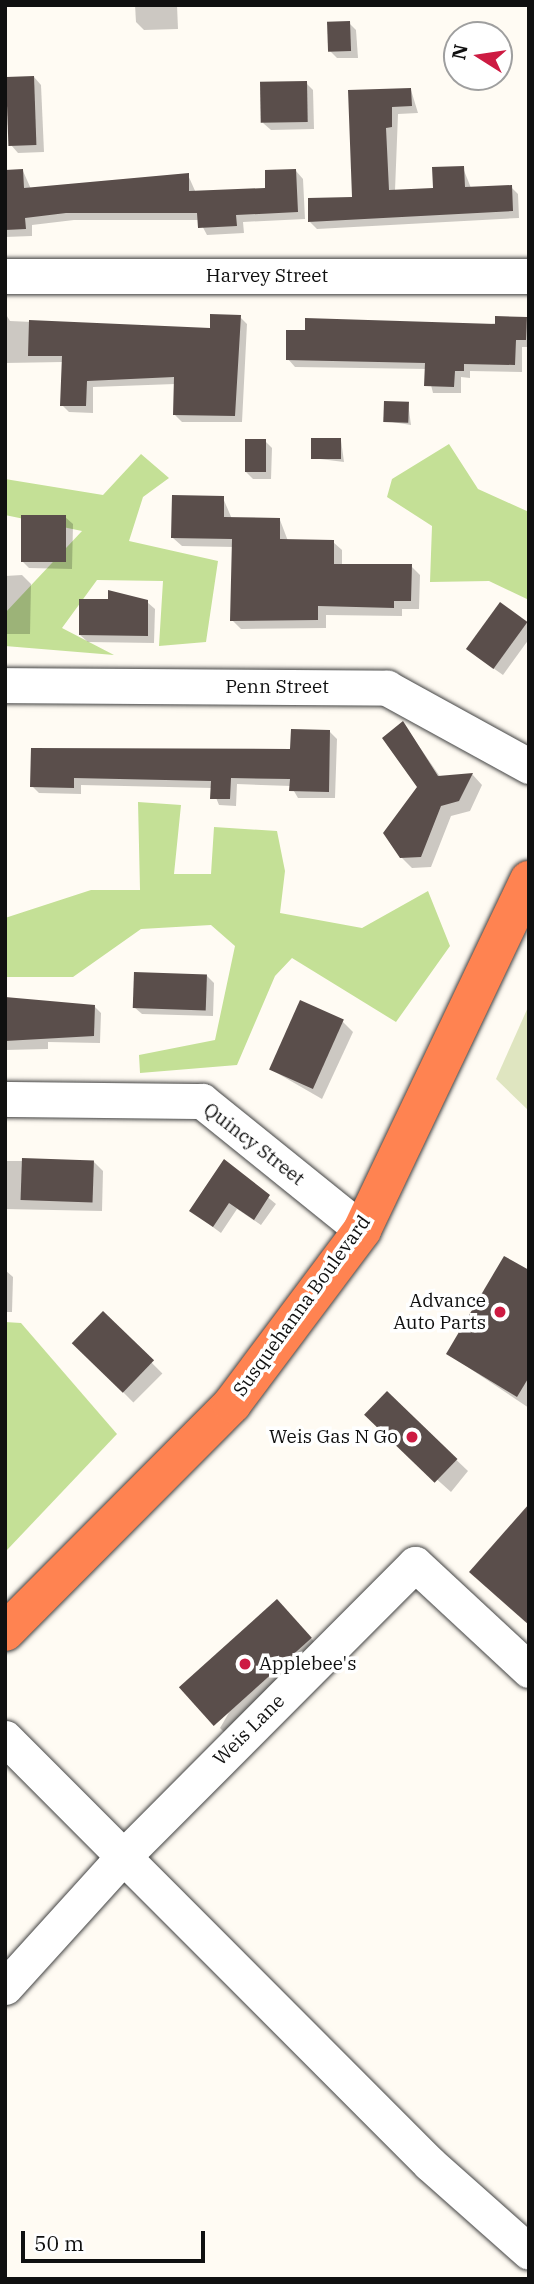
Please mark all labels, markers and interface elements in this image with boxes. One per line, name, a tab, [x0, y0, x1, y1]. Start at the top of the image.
north arrow	[443, 21, 513, 91]
text: N	[446, 42, 473, 62]
street label: Harvey Street	[206, 265, 328, 287]
street label: Penn Street	[225, 676, 329, 698]
street label: Quincy Street	[199, 1098, 309, 1190]
street label: Susquehanna Boulevard	[229, 1211, 375, 1401]
place label: Advance Auto Parts	[393, 1290, 486, 1334]
marker: Advance Auto Parts	[492, 1304, 508, 1320]
place label: Weis Gas N Go	[269, 1426, 398, 1448]
marker: Weis Gas N Go	[404, 1429, 420, 1445]
place label: Applebee's	[259, 1653, 356, 1675]
marker: Applebee's	[237, 1656, 253, 1672]
street label: Weis Lane	[209, 1690, 289, 1770]
scale bar	[24, 2218, 208, 2262]
text: 50 m	[34, 2229, 84, 2257]

